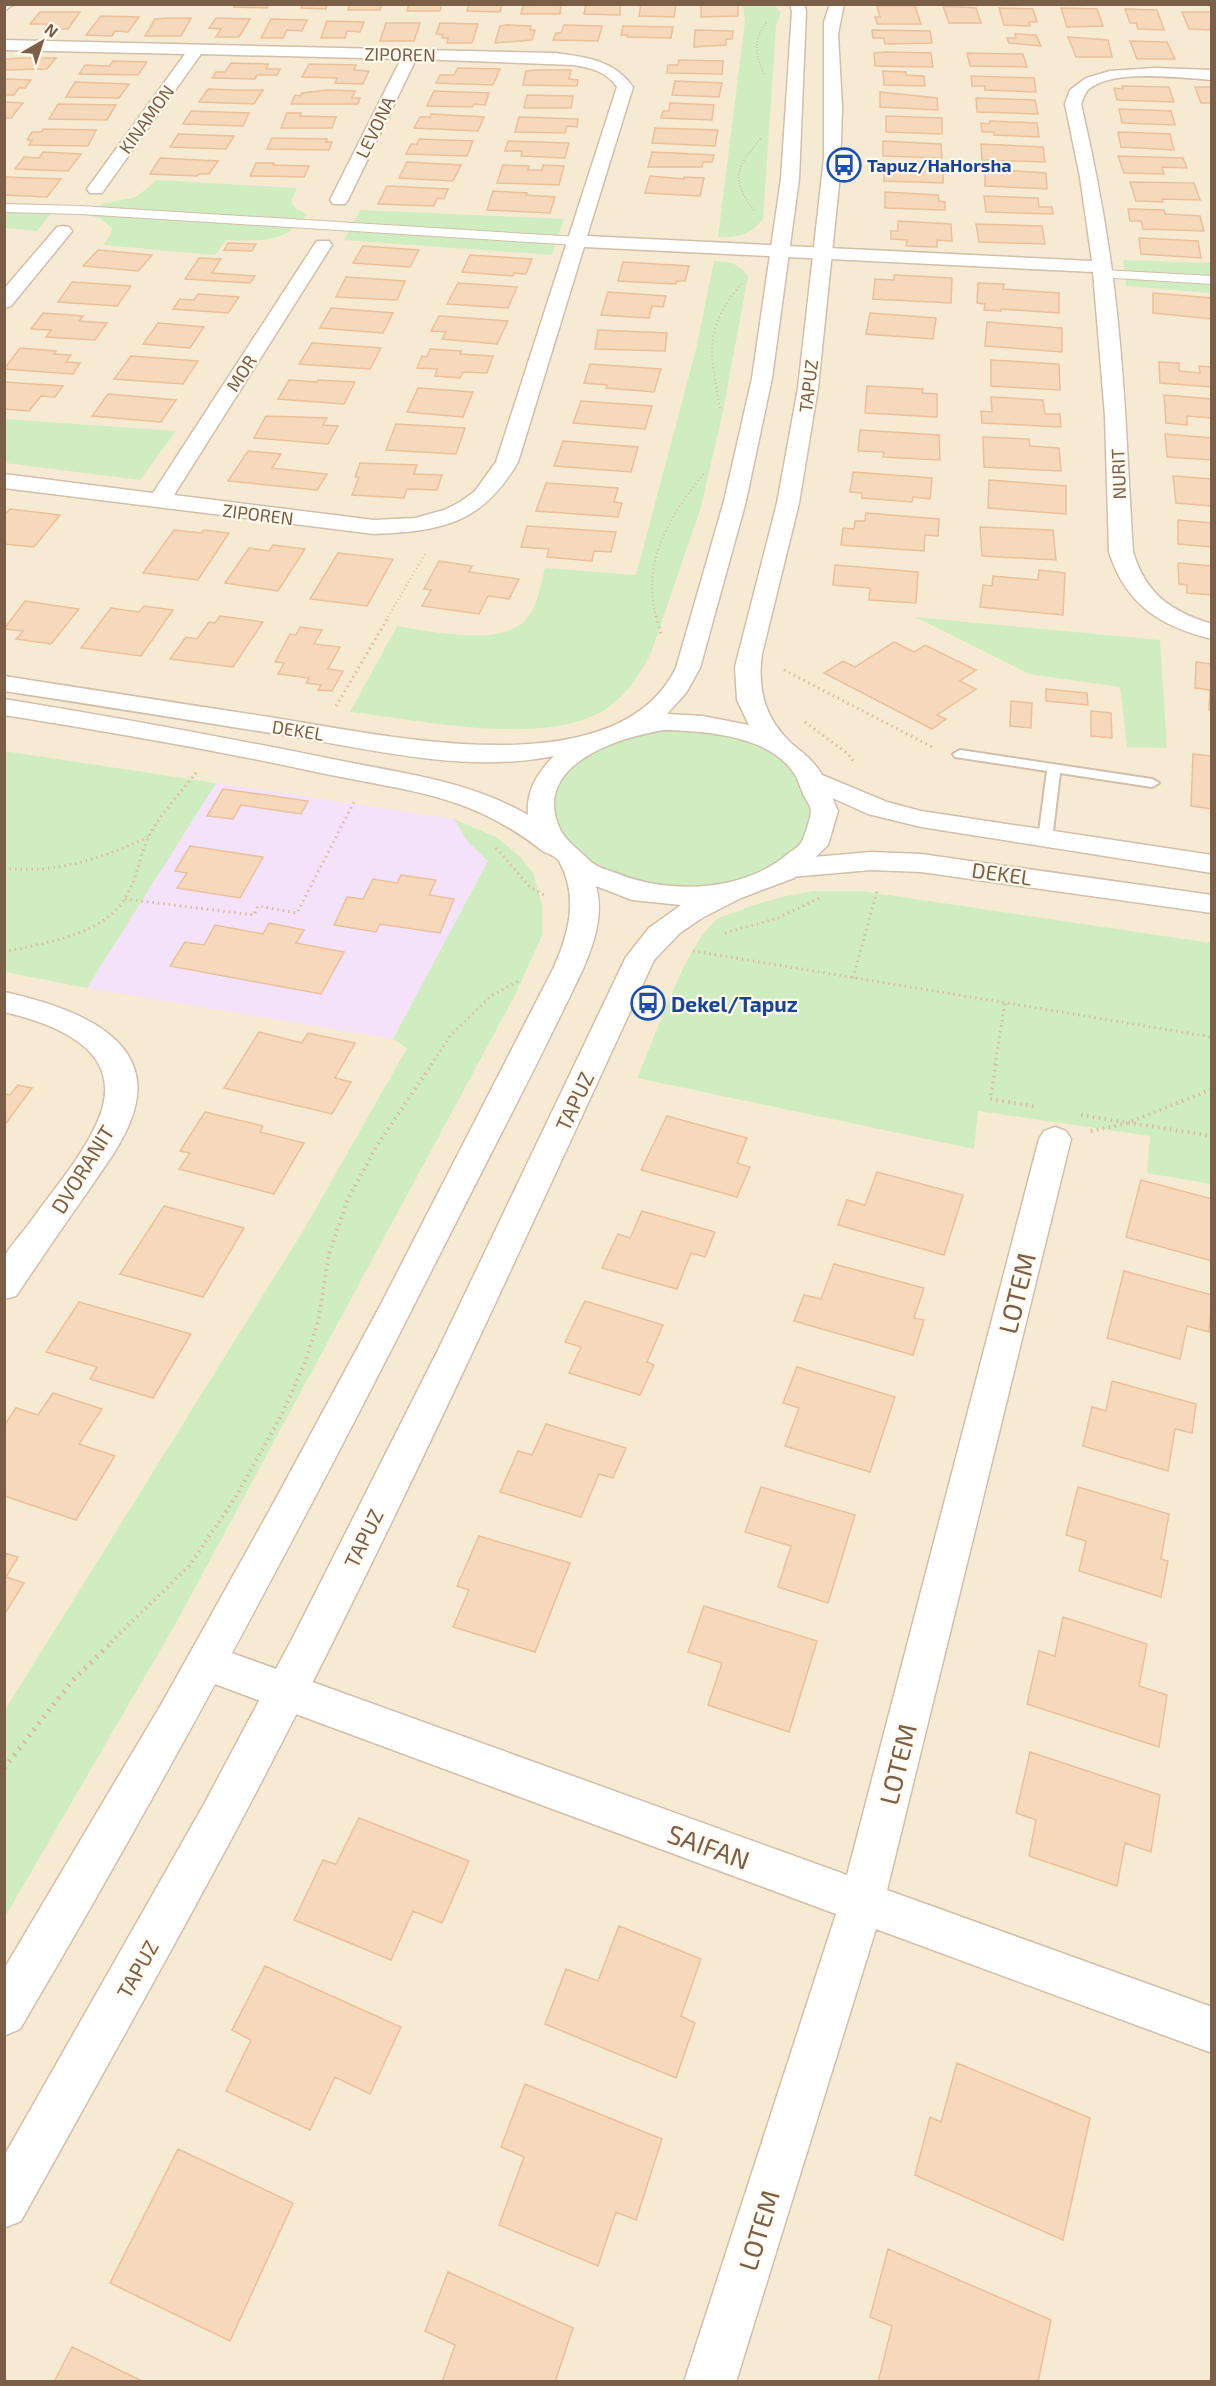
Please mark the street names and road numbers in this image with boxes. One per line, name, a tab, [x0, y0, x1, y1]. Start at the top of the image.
street label: ZIPOREN	[364, 42, 436, 66]
street label: KINAMON	[114, 80, 178, 158]
street label: LEVONA	[351, 92, 400, 162]
street label: MOR	[221, 351, 261, 395]
street label: TAPUZ	[794, 358, 822, 414]
street label: NURIT	[1106, 448, 1130, 500]
street label: ZIPOREN	[221, 499, 295, 529]
street label: DEKEL	[271, 715, 325, 745]
street label: DEKEL	[970, 856, 1034, 890]
street label: TAPUZ	[550, 1067, 598, 1135]
street label: DVORANIT	[45, 1120, 119, 1218]
street label: LOTEM	[991, 1249, 1041, 1337]
street label: TAPUZ	[338, 1505, 388, 1571]
street label: LOTEM	[872, 1720, 922, 1808]
street label: SAIFAN	[664, 1817, 754, 1875]
street label: TAPUZ	[111, 1936, 163, 2002]
street label: LOTEM	[731, 2186, 785, 2274]

